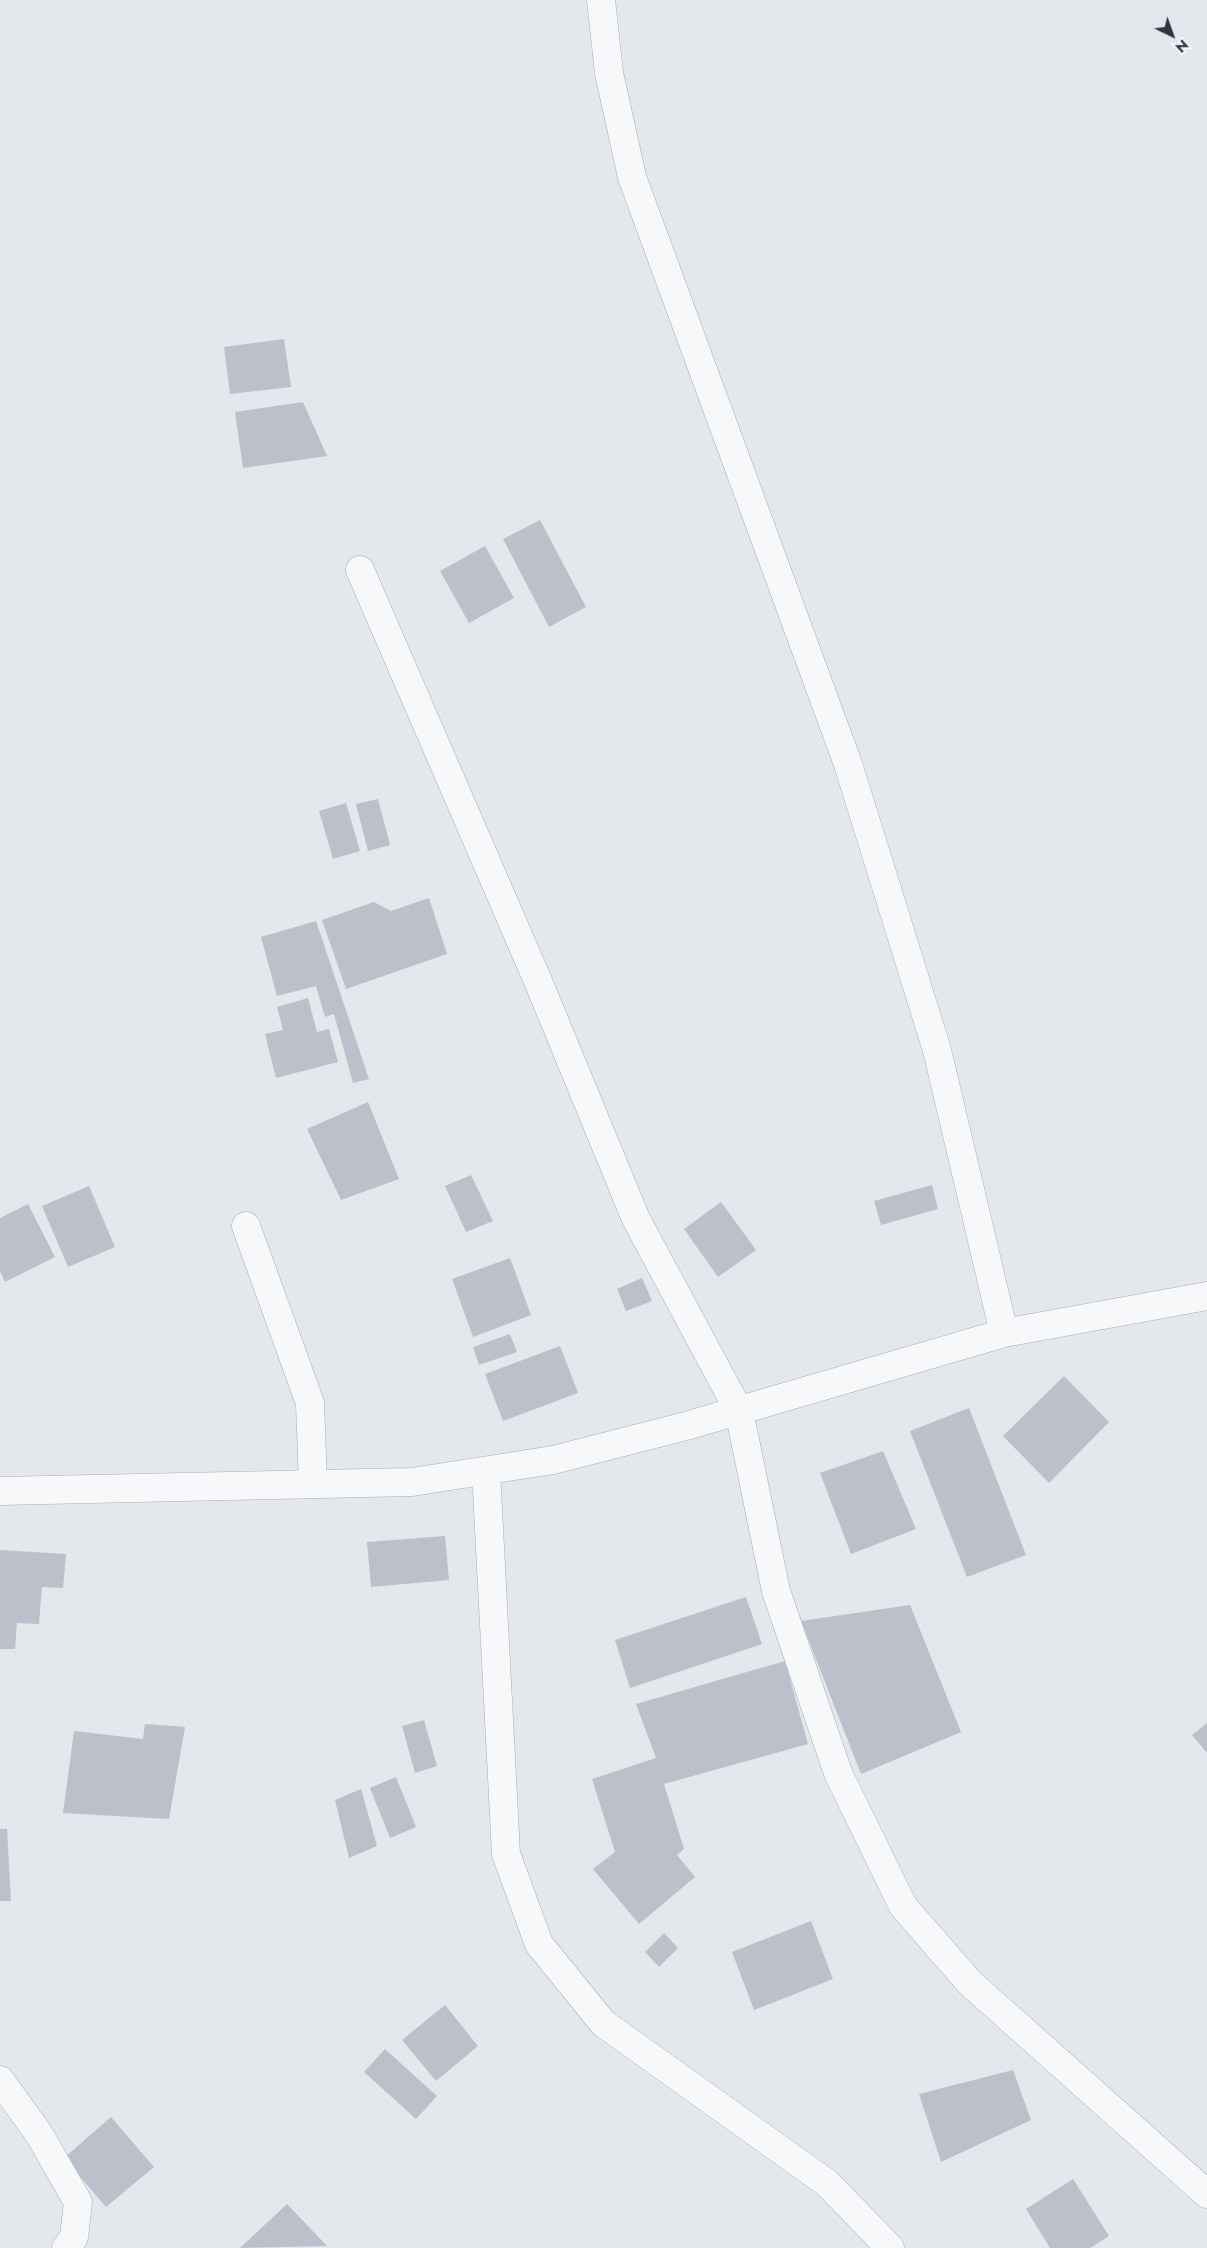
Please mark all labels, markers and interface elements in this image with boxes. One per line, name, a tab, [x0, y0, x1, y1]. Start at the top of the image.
north arrow	[1147, 10, 1197, 60]
text: N	[1171, 35, 1193, 57]

